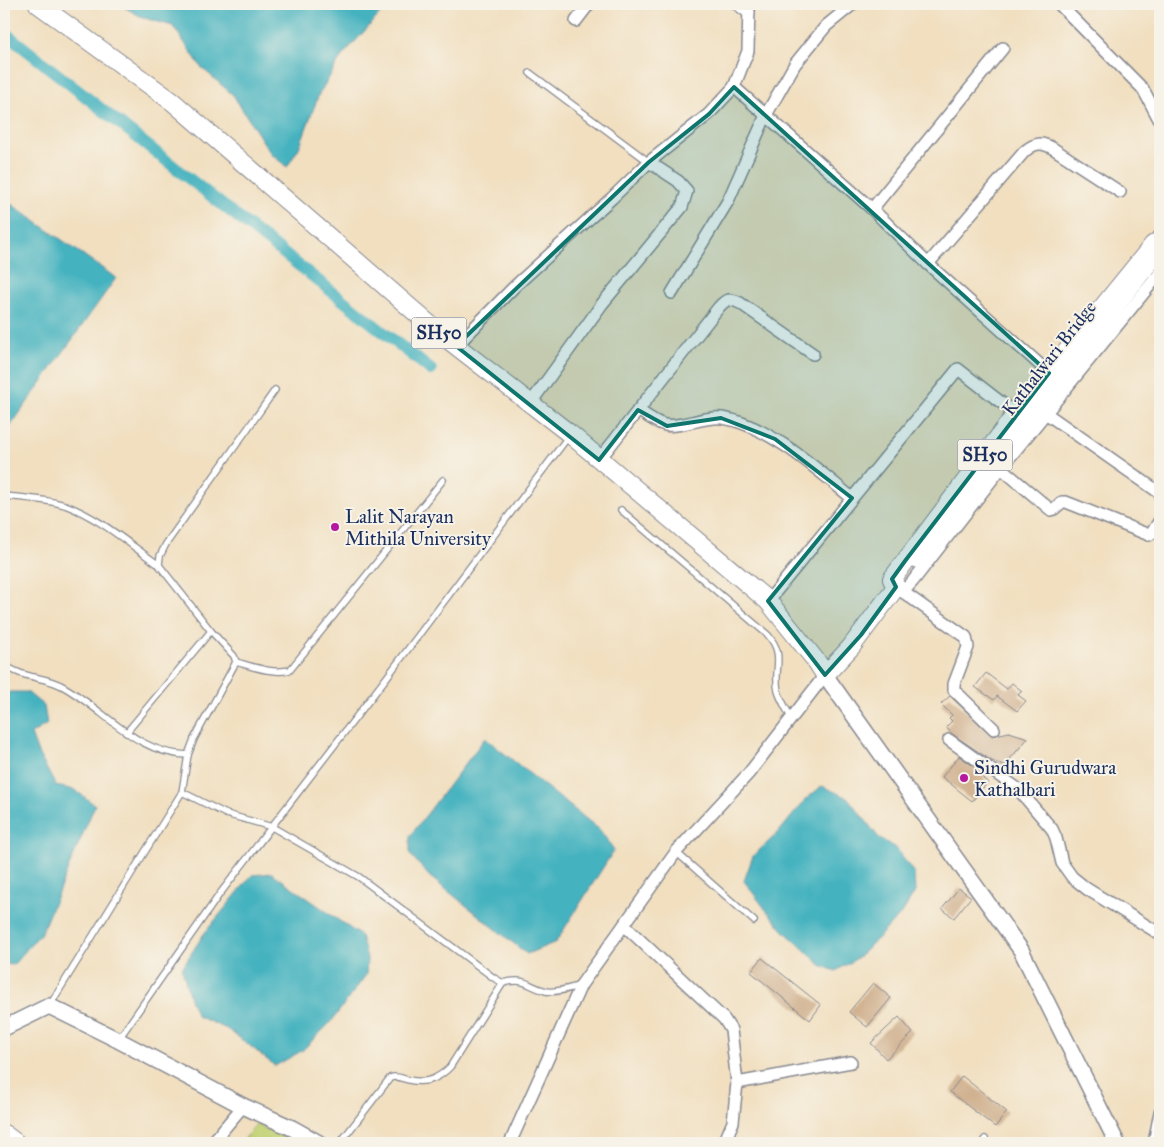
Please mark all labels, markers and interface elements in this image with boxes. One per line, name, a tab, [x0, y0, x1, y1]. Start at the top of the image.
street label: Kathalwari Bridge	[997, 296, 1102, 421]
road number: SH50	[412, 317, 466, 348]
road number: SH50	[958, 440, 1012, 470]
place label: Lalit Narayan Mithila University	[345, 505, 492, 550]
marker: Lalit Narayan Mithila University	[329, 521, 341, 533]
place label: Sindhi Gurudwara Kathalbari	[974, 756, 1117, 801]
marker: Sindhi Gurudwara Kathalbari	[958, 772, 970, 784]

